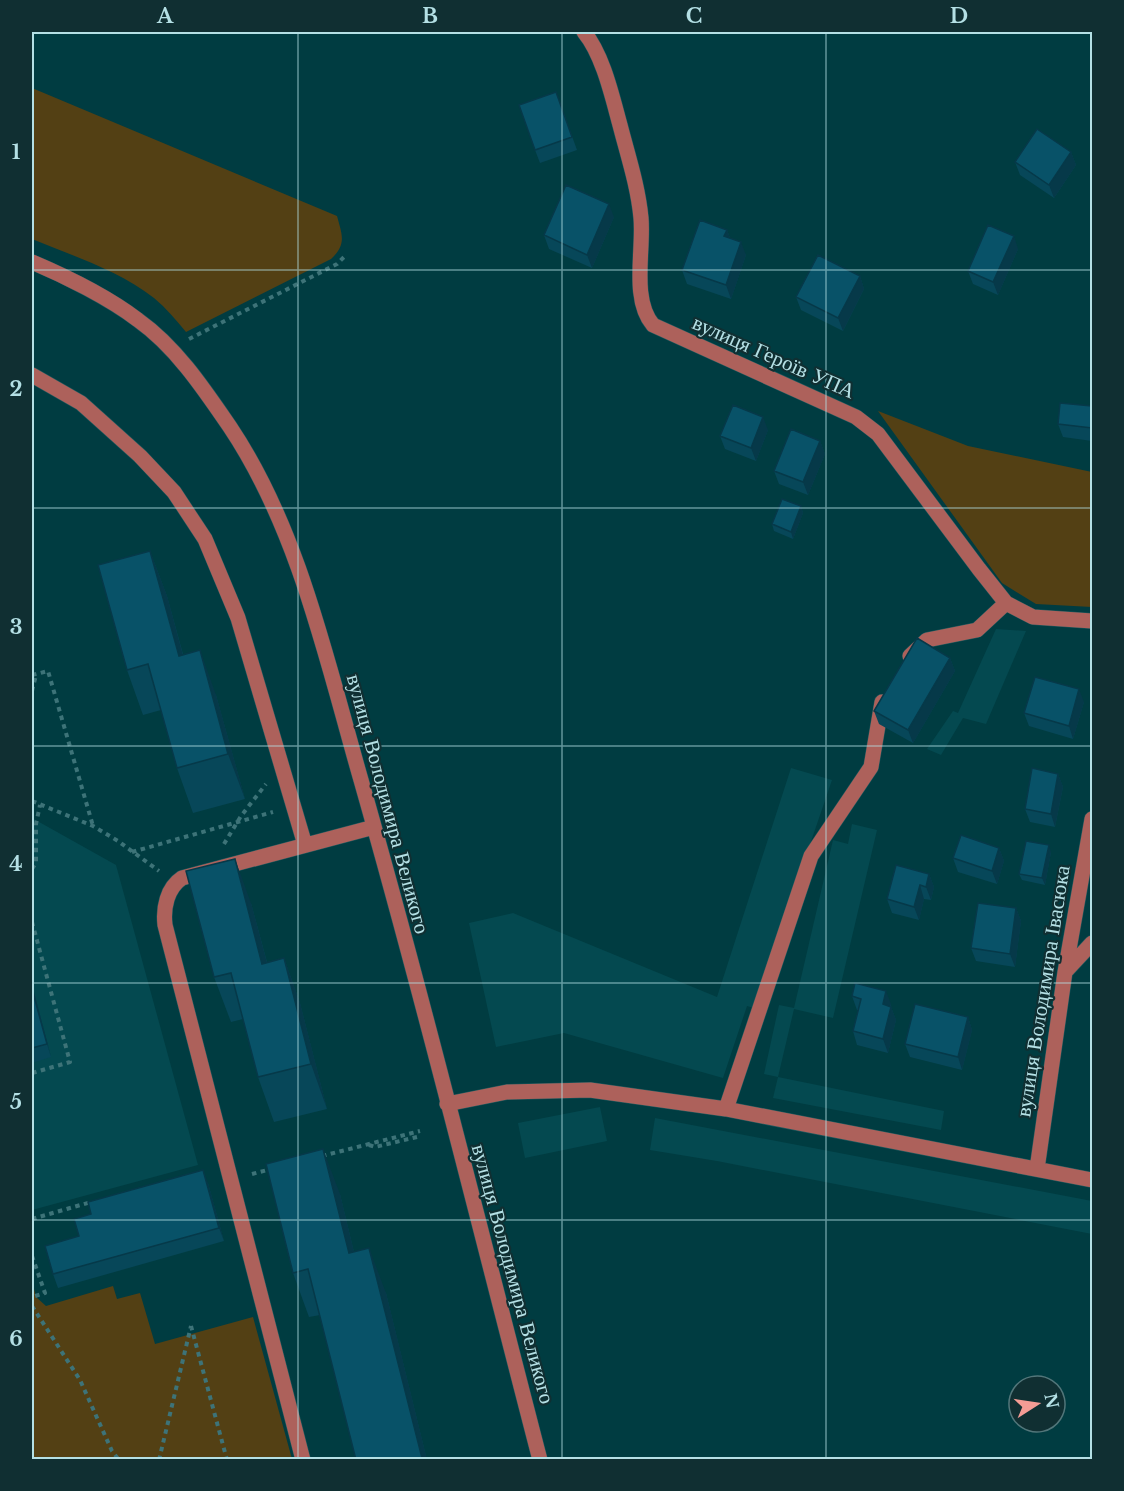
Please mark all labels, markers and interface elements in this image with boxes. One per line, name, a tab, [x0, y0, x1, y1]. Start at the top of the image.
text: A	[156, 4, 174, 28]
text: B	[422, 4, 438, 28]
text: C	[686, 4, 702, 28]
text: D	[950, 4, 968, 28]
text: 1	[12, 140, 21, 164]
street label: вулиця Героїв УПА	[689, 309, 860, 405]
text: 2	[9, 377, 23, 401]
text: 3	[10, 615, 22, 639]
street label: вулиця Володимира Великого	[341, 671, 435, 937]
text: 4	[9, 852, 23, 876]
street label: вулиця Володимира Івасюка	[1010, 863, 1076, 1119]
text: 5	[10, 1090, 22, 1114]
street label: вулиця Володимира Великого	[466, 1141, 560, 1407]
text: 6	[9, 1327, 23, 1351]
north arrow	[1007, 1374, 1067, 1434]
text: N	[1040, 1391, 1063, 1410]

